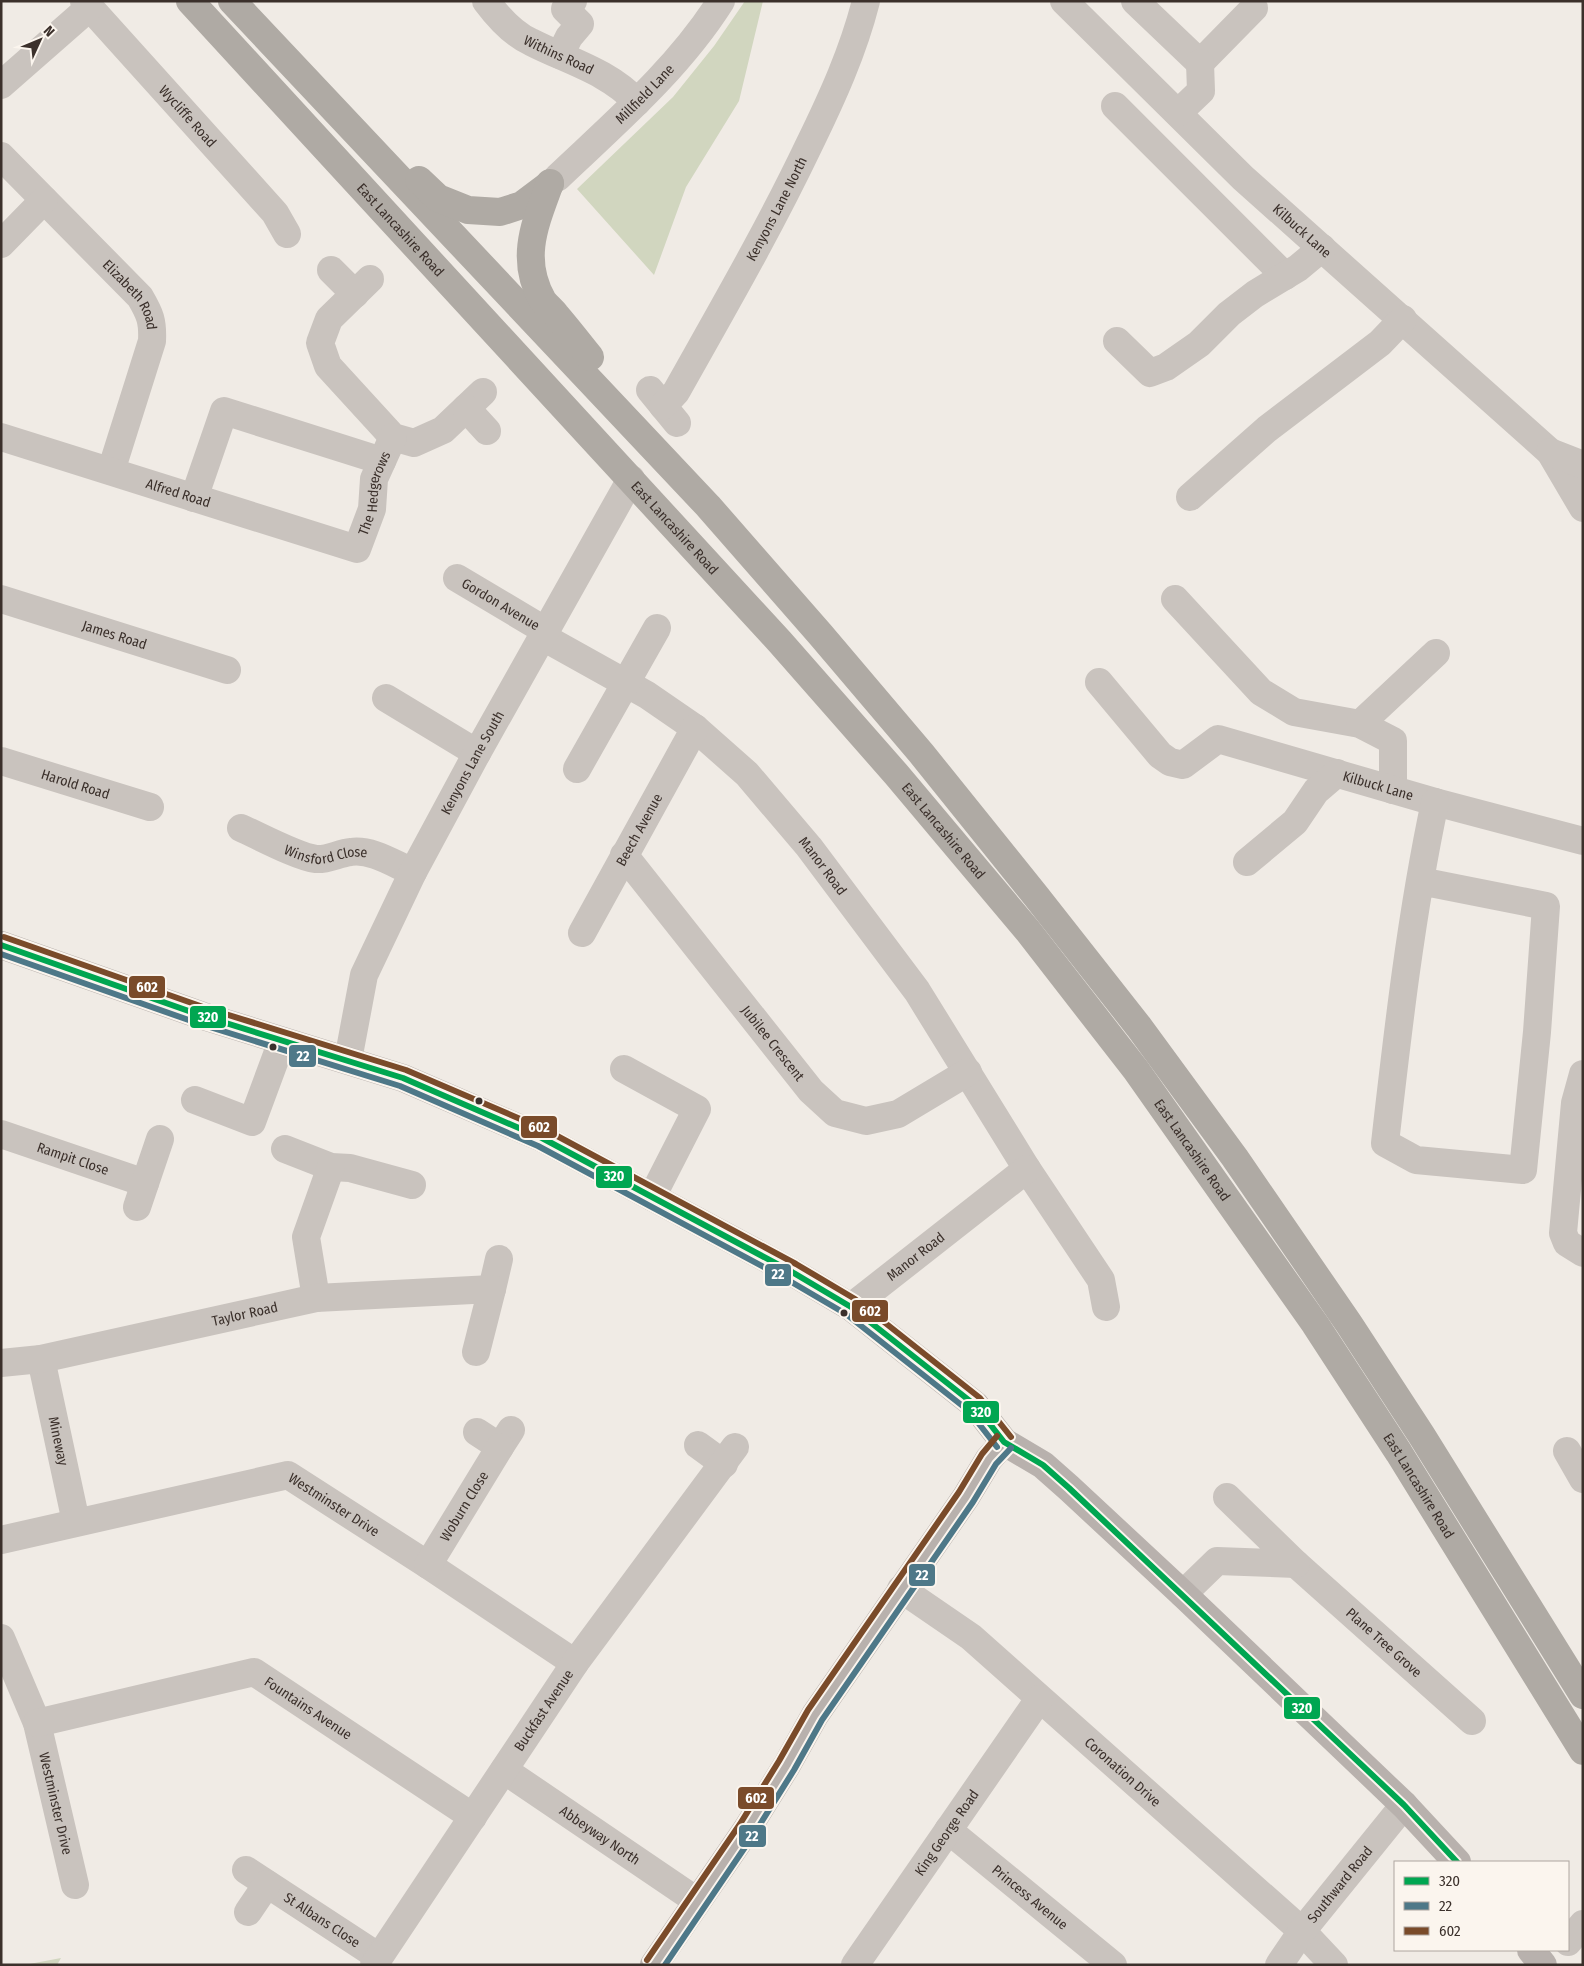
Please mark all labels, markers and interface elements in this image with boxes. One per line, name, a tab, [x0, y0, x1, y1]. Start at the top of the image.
north arrow	[15, 15, 65, 65]
text: N	[40, 22, 58, 40]
street label: Withins Road	[521, 32, 596, 78]
street label: Millfield Lane	[612, 61, 678, 128]
street label: Wycliffe Road	[155, 82, 220, 151]
street label: Kenyons Lane North	[743, 154, 811, 264]
street label: East Lancashire Road	[353, 180, 447, 280]
street label: Kilbuck Lane	[1269, 201, 1335, 262]
street label: Elizabeth Road	[99, 256, 160, 331]
street label: The Hedgerows	[355, 449, 394, 538]
street label: Alfred Road	[144, 475, 213, 511]
street label: East Lancashire Road	[627, 478, 722, 578]
street label: Gordon Avenue	[459, 575, 543, 634]
street label: James Road	[80, 617, 149, 653]
street label: Kenyons Lane South	[437, 708, 508, 818]
street label: Harold Road	[39, 766, 112, 803]
street label: Kilbuck Lane	[1341, 768, 1415, 804]
street label: East Lancashire Road	[898, 779, 989, 883]
street label: Beech Avenue	[613, 791, 666, 869]
street label: Manor Road	[795, 833, 850, 899]
street label: Winsford Close	[281, 841, 369, 868]
line badge: 602	[128, 975, 166, 999]
text: 602	[136, 979, 158, 996]
street label: Jubilee Crescent	[737, 1002, 808, 1085]
line badge: 320	[189, 1005, 227, 1029]
text: 320	[197, 1009, 219, 1026]
unlabelled marker	[268, 1042, 278, 1052]
line badge: 22	[288, 1044, 317, 1068]
text: 22	[296, 1048, 310, 1065]
unlabelled marker	[474, 1096, 484, 1106]
street label: East Lancashire Road	[1150, 1096, 1234, 1205]
line badge: 602	[520, 1115, 558, 1139]
text: 602	[528, 1119, 550, 1136]
street label: Rampit Close	[35, 1139, 111, 1179]
line badge: 320	[595, 1165, 633, 1189]
text: 320	[603, 1168, 625, 1185]
street label: Manor Road	[883, 1229, 948, 1285]
line badge: 22	[764, 1263, 792, 1287]
text: 22	[771, 1266, 785, 1283]
street label: Taylor Road	[210, 1299, 279, 1330]
line badge: 602	[851, 1299, 889, 1323]
text: 602	[859, 1303, 881, 1320]
unlabelled marker	[839, 1308, 849, 1318]
line badge: 320	[962, 1400, 1000, 1424]
text: 320	[970, 1404, 992, 1421]
street label: Mineway	[45, 1415, 72, 1468]
street label: East Lancashire Road	[1379, 1430, 1458, 1542]
street label: Woburn Close	[437, 1468, 492, 1545]
street label: Westminster Drive	[285, 1470, 382, 1541]
line badge: 22	[908, 1563, 936, 1587]
text: 22	[915, 1567, 929, 1584]
street label: Plane Tree Grove	[1342, 1605, 1425, 1681]
street label: Buckfast Avenue	[511, 1667, 577, 1754]
street label: Fountains Avenue	[261, 1673, 355, 1743]
line badge: 320	[1283, 1696, 1321, 1720]
text: 320	[1291, 1700, 1313, 1717]
street label: Coronation Drive	[1081, 1734, 1164, 1811]
street label: Westminster Drive	[35, 1751, 76, 1857]
line badge: 602	[737, 1786, 775, 1810]
street label: King George Road	[911, 1787, 983, 1879]
text: 602	[745, 1790, 767, 1807]
street label: Abbeyway North	[556, 1802, 643, 1869]
line badge: 22	[738, 1824, 767, 1848]
text: 22	[745, 1828, 759, 1845]
street label: Southward Road	[1304, 1843, 1376, 1927]
legend	[1394, 1861, 1569, 1951]
street label: Princess Avenue	[988, 1862, 1071, 1934]
text: 320	[1439, 1872, 1460, 1890]
street label: St Albans Close	[281, 1889, 363, 1951]
text: 22	[1439, 1897, 1453, 1915]
text: 602	[1439, 1922, 1461, 1940]

